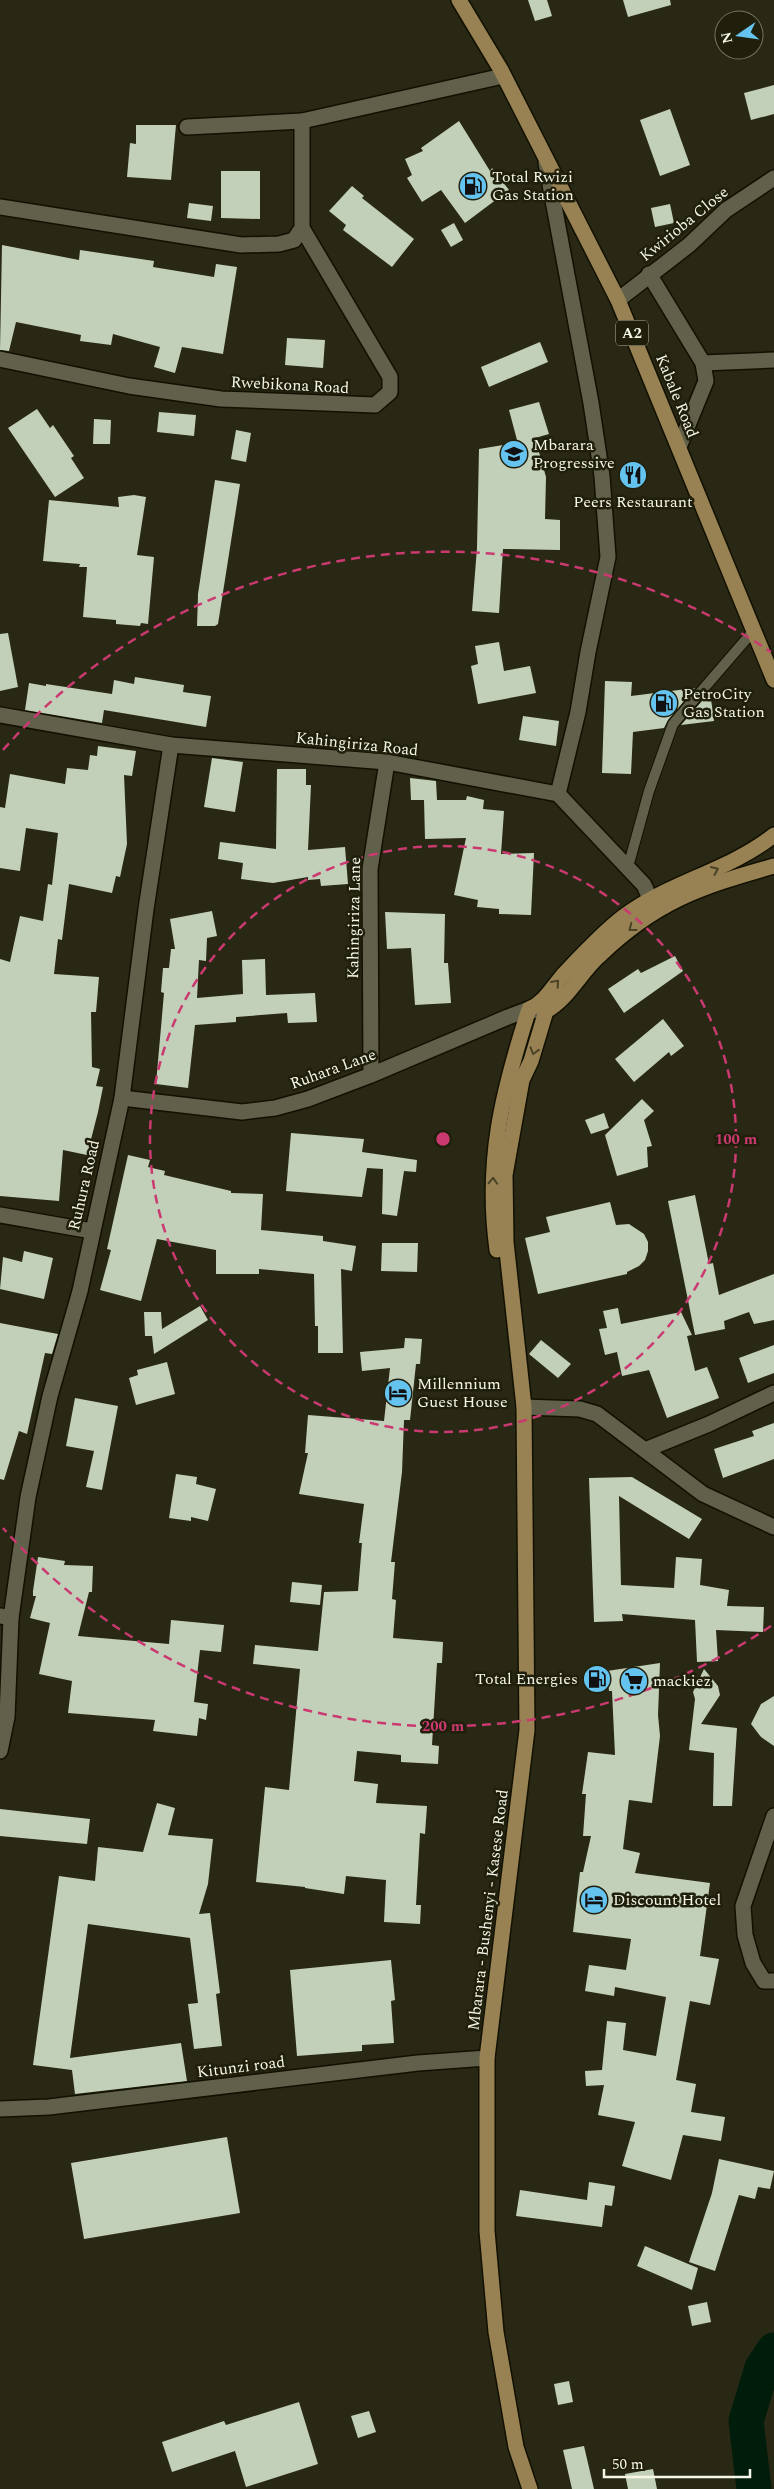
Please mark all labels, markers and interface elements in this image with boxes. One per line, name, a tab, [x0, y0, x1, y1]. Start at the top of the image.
north arrow	[714, 10, 764, 60]
text: N	[715, 30, 738, 46]
place label: Total Rwizi Gas Station	[492, 165, 574, 207]
fuel station icon: Total Rwizi Gas Station	[458, 171, 488, 201]
street label: Kwirioba Close	[634, 180, 734, 268]
road number: A2	[616, 320, 648, 346]
street label: Kabale Road	[649, 351, 705, 441]
street label: Rwebikona Road	[230, 370, 350, 400]
place label: Mbarara Progressive	[533, 433, 615, 475]
school or university icon: Mbarara Progressive	[499, 439, 529, 469]
restaurant icon: Peers Restaurant	[618, 460, 648, 490]
place label: Peers Restaurant	[573, 490, 693, 514]
place label: PetroCity Gas Station	[683, 682, 765, 724]
fuel station icon: PetroCity Gas Station	[649, 688, 679, 718]
street label: Kahingiriza Road	[295, 726, 420, 762]
street label: Kahingiriza Lane	[341, 857, 367, 979]
one-way arrow	[710, 865, 719, 876]
one-way arrow	[629, 922, 638, 930]
one-way arrow	[551, 980, 560, 989]
street label: Ruhara Lane	[287, 1042, 379, 1096]
one-way arrow	[529, 1047, 539, 1055]
text: 100 m	[715, 1128, 758, 1151]
centre of rings	[434, 1130, 452, 1148]
street label: Ruhura Road	[62, 1137, 106, 1233]
one-way arrow	[487, 1176, 498, 1184]
place label: Millennium Guest House	[417, 1372, 508, 1414]
hotel icon: Millennium Guest House	[383, 1378, 413, 1408]
fuel station icon: Total Energies	[582, 1664, 612, 1694]
supermarket icon: mackiez	[619, 1666, 649, 1696]
place label: Total Energies	[475, 1667, 578, 1691]
place label: mackiez	[653, 1669, 711, 1693]
text: 200 m	[422, 1715, 465, 1738]
street label: Mbarara - Bushenyi - Kasese Road	[461, 1788, 515, 2032]
hotel icon: Discount Hotel	[579, 1885, 609, 1915]
place label: Discount Hotel	[613, 1888, 721, 1912]
street label: Kitunzi road	[195, 2050, 287, 2084]
scale bar	[604, 2446, 750, 2478]
text: 50 m	[612, 2453, 644, 2476]

